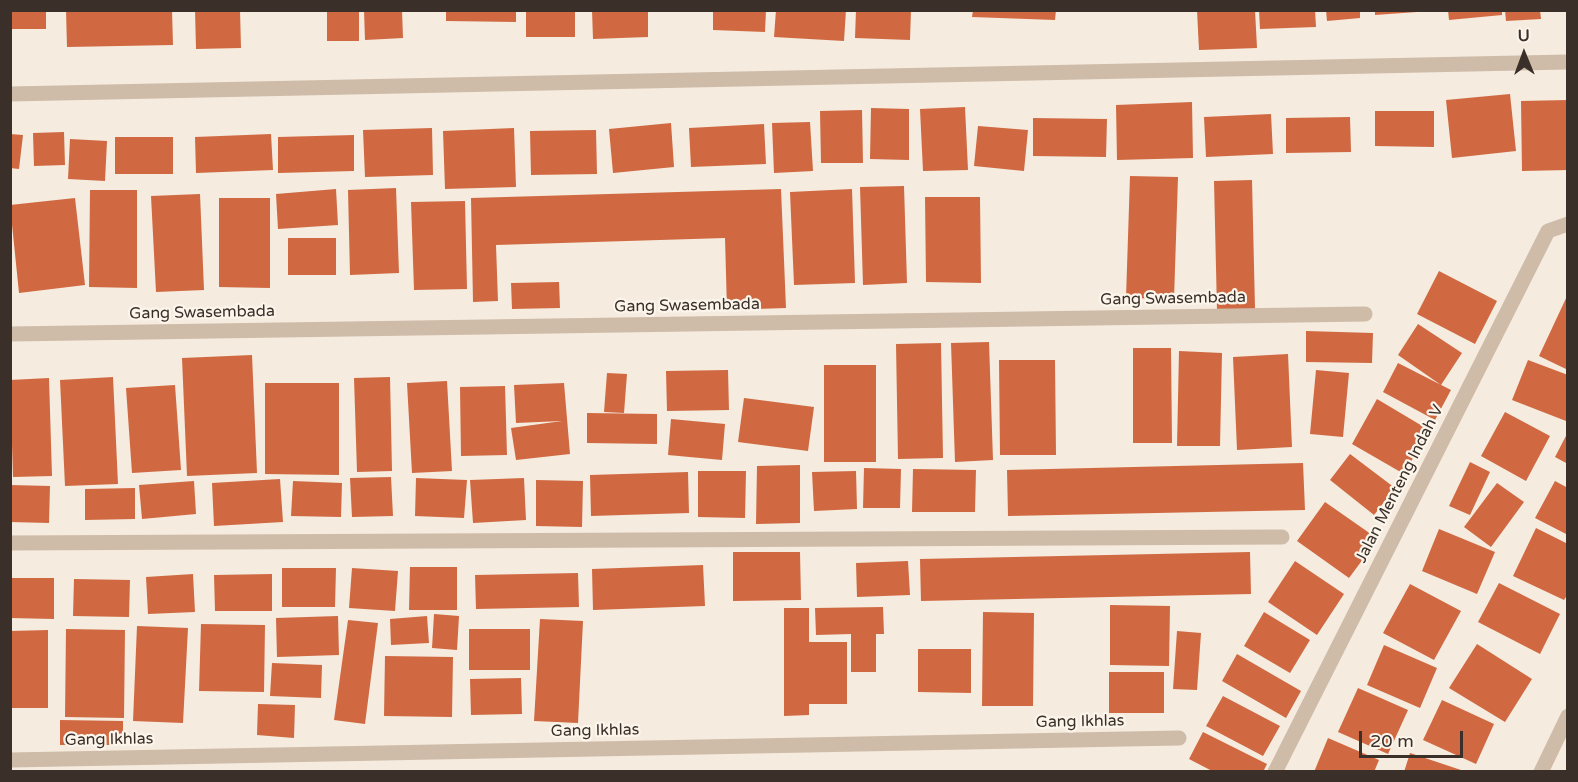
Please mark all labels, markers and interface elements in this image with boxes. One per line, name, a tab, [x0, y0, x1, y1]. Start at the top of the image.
north arrow	[1494, 24, 1554, 84]
text: U	[1517, 26, 1530, 46]
street label: Gang Swasembada	[1100, 288, 1246, 310]
street label: Gang Swasembada	[614, 295, 760, 317]
street label: Gang Swasembada	[129, 302, 275, 324]
street label: Jalan Menteng Indah V	[1352, 402, 1448, 566]
street label: Gang Ikhlas	[1036, 712, 1124, 732]
scale bar	[1362, 719, 1466, 757]
street label: Gang Ikhlas	[551, 721, 639, 741]
street label: Gang Ikhlas	[65, 730, 153, 750]
text: 20 m	[1370, 730, 1414, 752]

